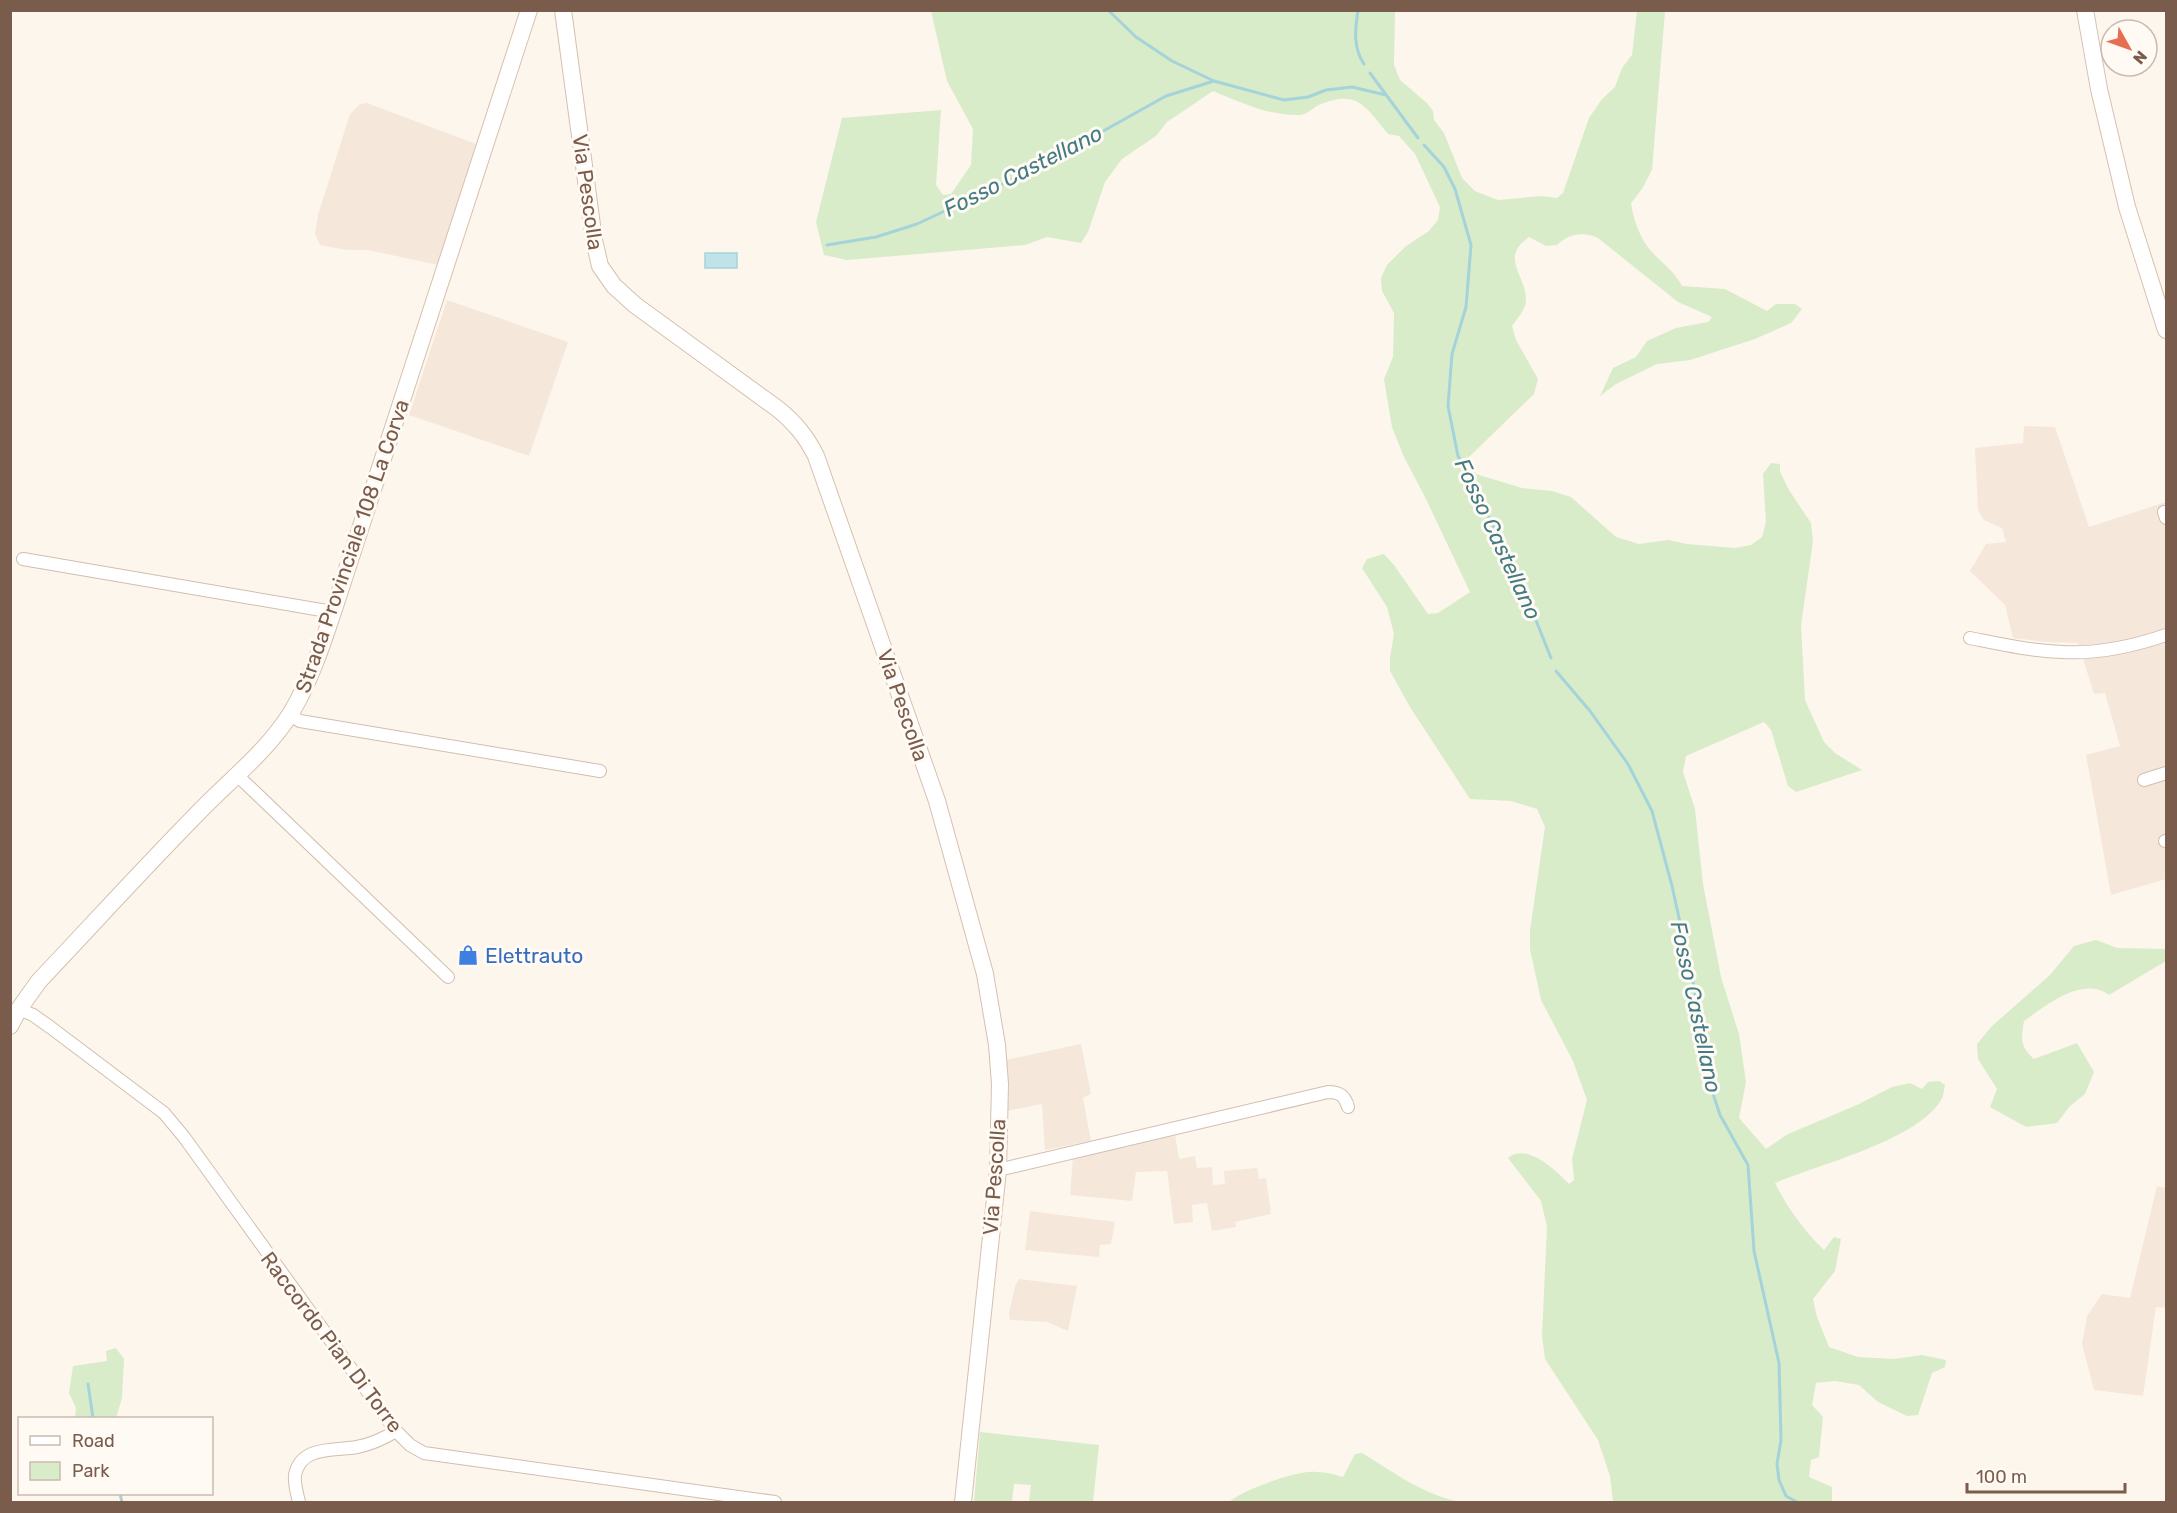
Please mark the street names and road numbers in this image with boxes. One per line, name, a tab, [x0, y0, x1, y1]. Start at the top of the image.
street label: Via Pescolla	[567, 132, 609, 252]
street label: Strada Provinciale 108 La Corva	[290, 396, 414, 696]
street label: Via Pescolla	[872, 646, 934, 764]
street label: Via Pescolla	[977, 1118, 1011, 1236]
street label: Raccordo Pian Di Torre	[256, 1247, 408, 1437]

